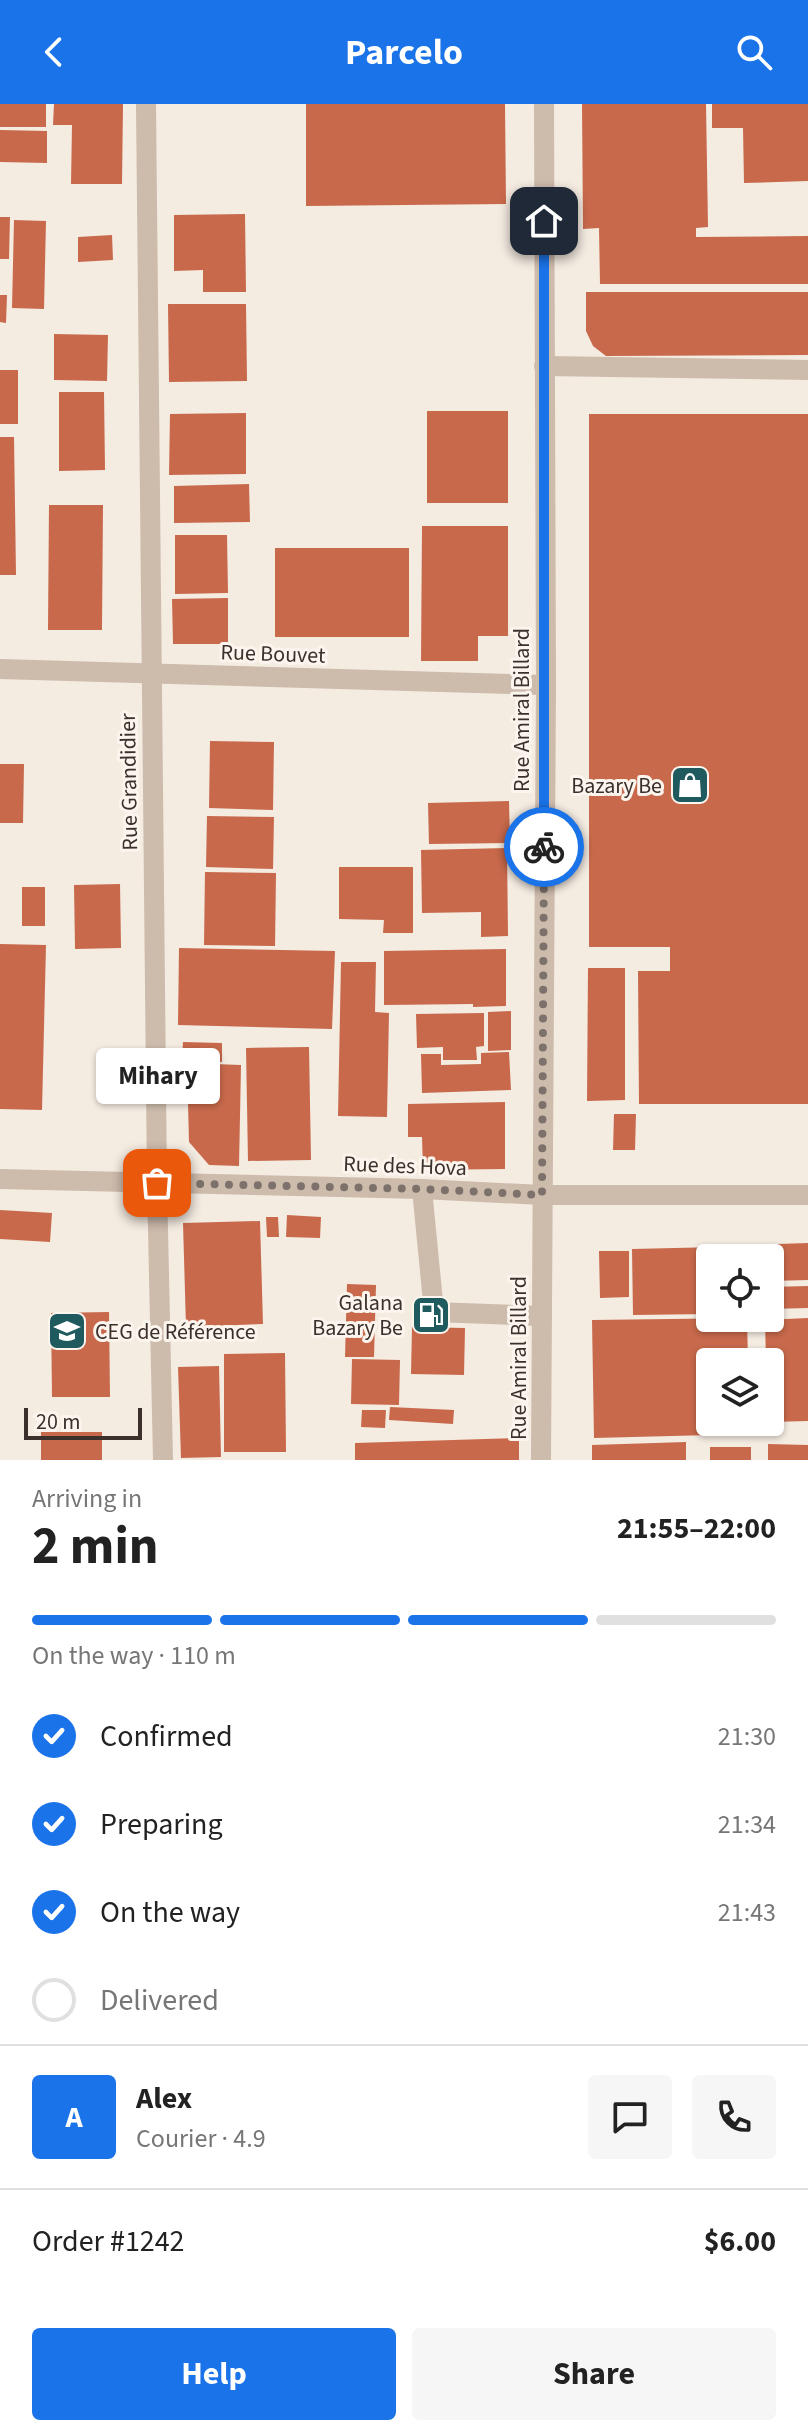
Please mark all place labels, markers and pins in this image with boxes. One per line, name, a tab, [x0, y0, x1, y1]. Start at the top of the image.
pin	[510, 187, 578, 255]
shop icon: Bazary Be	[669, 764, 711, 806]
place label: Bazary Be	[571, 770, 662, 802]
callout: Mihary	[95, 1047, 219, 1103]
pin	[123, 1149, 191, 1217]
place label: Galana Bazary Be	[312, 1287, 403, 1344]
fuel station icon: Galana Bazary Be	[410, 1294, 452, 1336]
school or university icon: CEG de Référence	[46, 1310, 88, 1352]
place label: CEG de Référence	[95, 1316, 256, 1348]

